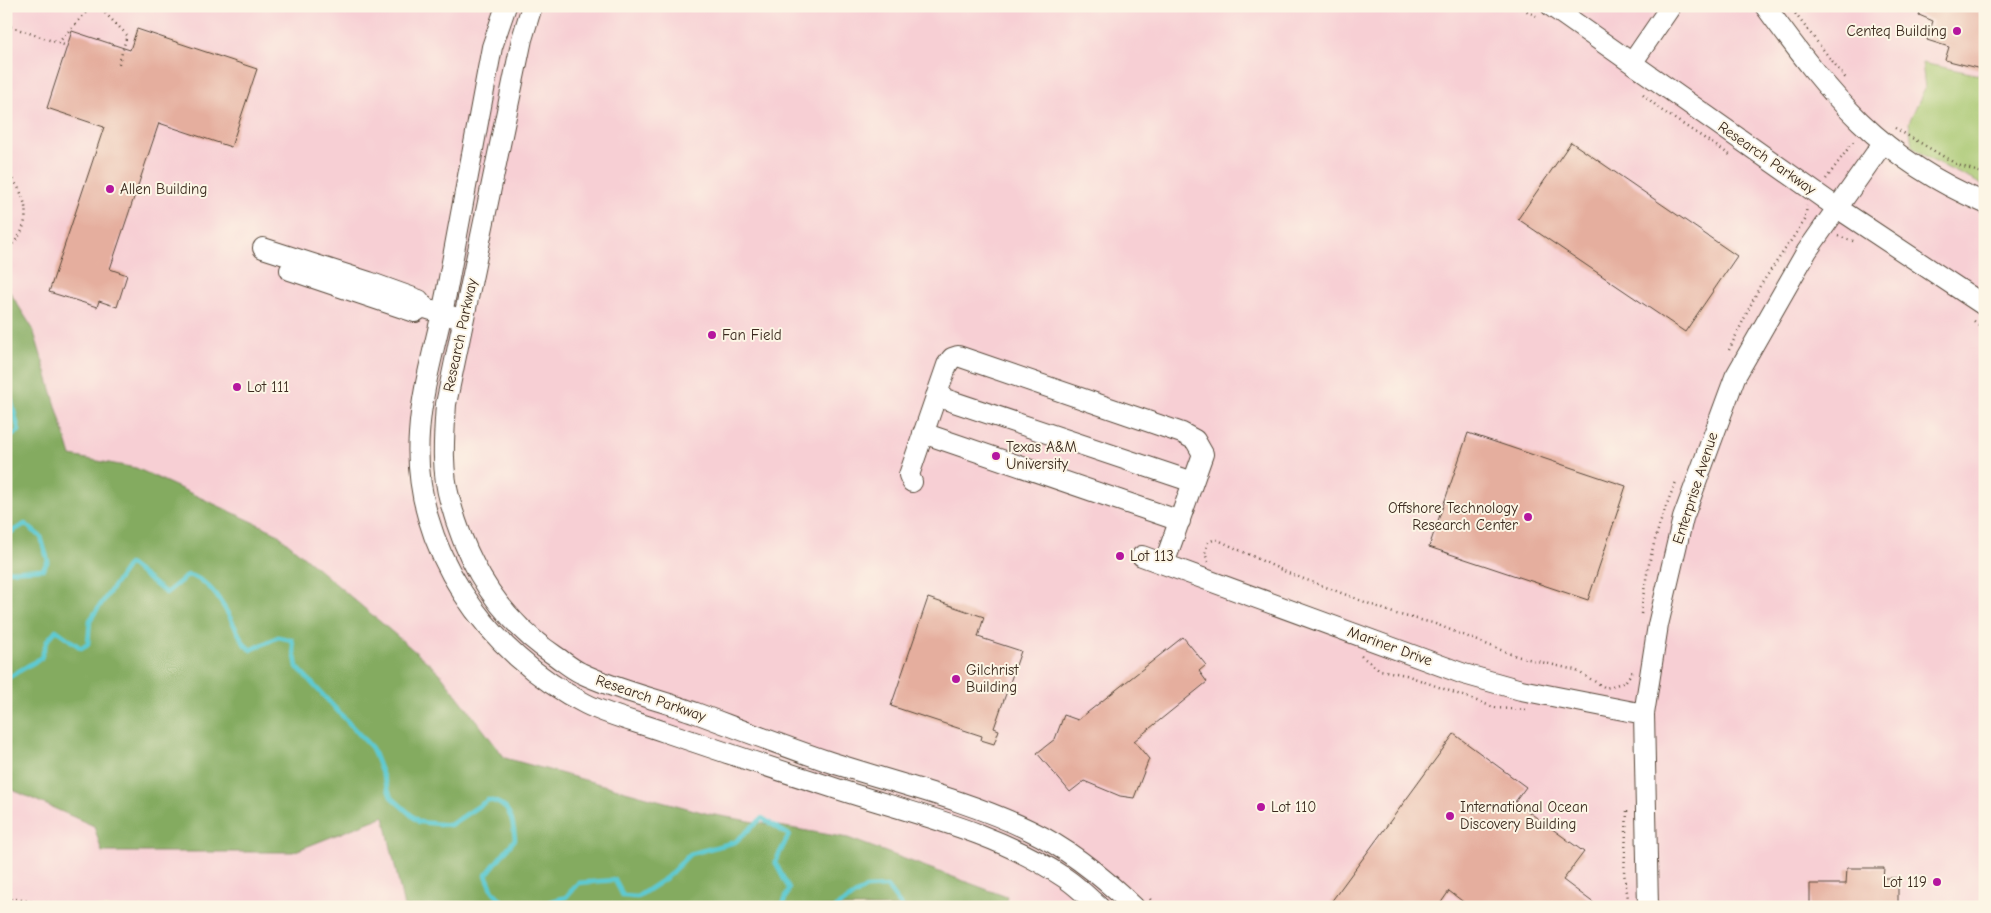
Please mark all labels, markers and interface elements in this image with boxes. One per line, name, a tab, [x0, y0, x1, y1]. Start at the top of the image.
place label: Centeq Building	[1847, 22, 1947, 40]
marker: Centeq Building	[1951, 25, 1963, 37]
street label: Research Parkway	[1715, 118, 1820, 199]
place label: Allen Building	[120, 180, 207, 198]
marker: Allen Building	[104, 183, 116, 195]
street label: Research Parkway	[439, 276, 481, 393]
place label: Fan Field	[722, 326, 782, 344]
marker: Fan Field	[706, 329, 718, 341]
place label: Lot 111	[247, 378, 289, 396]
marker: Lot 111	[231, 381, 243, 393]
street label: Enterprise Avenue	[1668, 429, 1722, 546]
place label: Texas A&M University	[1006, 438, 1077, 473]
marker: Texas A&M University	[990, 450, 1002, 462]
place label: Offshore Technology Research Center	[1388, 499, 1518, 534]
marker: Offshore Technology Research Center	[1522, 511, 1534, 523]
place label: Lot 113	[1130, 547, 1174, 565]
marker: Lot 113	[1114, 550, 1126, 562]
street label: Mariner Drive	[1345, 622, 1435, 670]
place label: Gilchrist Building	[966, 661, 1019, 696]
street label: Research Parkway	[594, 671, 709, 725]
marker: Gilchrist Building	[950, 673, 962, 685]
place label: Lot 110	[1271, 798, 1316, 816]
place label: International Ocean Discovery Building	[1460, 798, 1588, 833]
marker: Lot 110	[1255, 801, 1267, 813]
marker: International Ocean Discovery Building	[1444, 810, 1456, 822]
place label: Lot 119	[1883, 873, 1927, 891]
marker: Lot 119	[1931, 876, 1943, 888]

